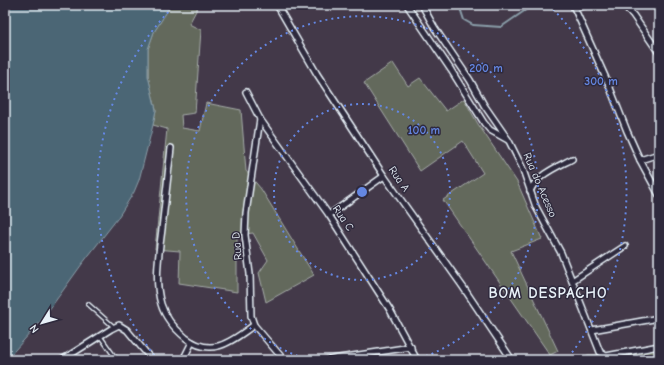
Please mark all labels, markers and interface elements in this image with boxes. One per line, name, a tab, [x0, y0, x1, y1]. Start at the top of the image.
text: 200 m	[469, 61, 503, 75]
text: 300 m	[584, 74, 618, 88]
text: 100 m	[408, 123, 440, 137]
street label: Rua do Acesso	[521, 151, 560, 219]
street label: Rua A	[386, 164, 413, 195]
centre of rings	[355, 185, 369, 199]
street label: Rua C	[330, 203, 356, 234]
street label: Rua D	[229, 231, 245, 261]
district label: BOM DESPACHO	[488, 284, 608, 302]
north arrow	[22, 303, 62, 343]
text: N	[27, 322, 42, 335]

